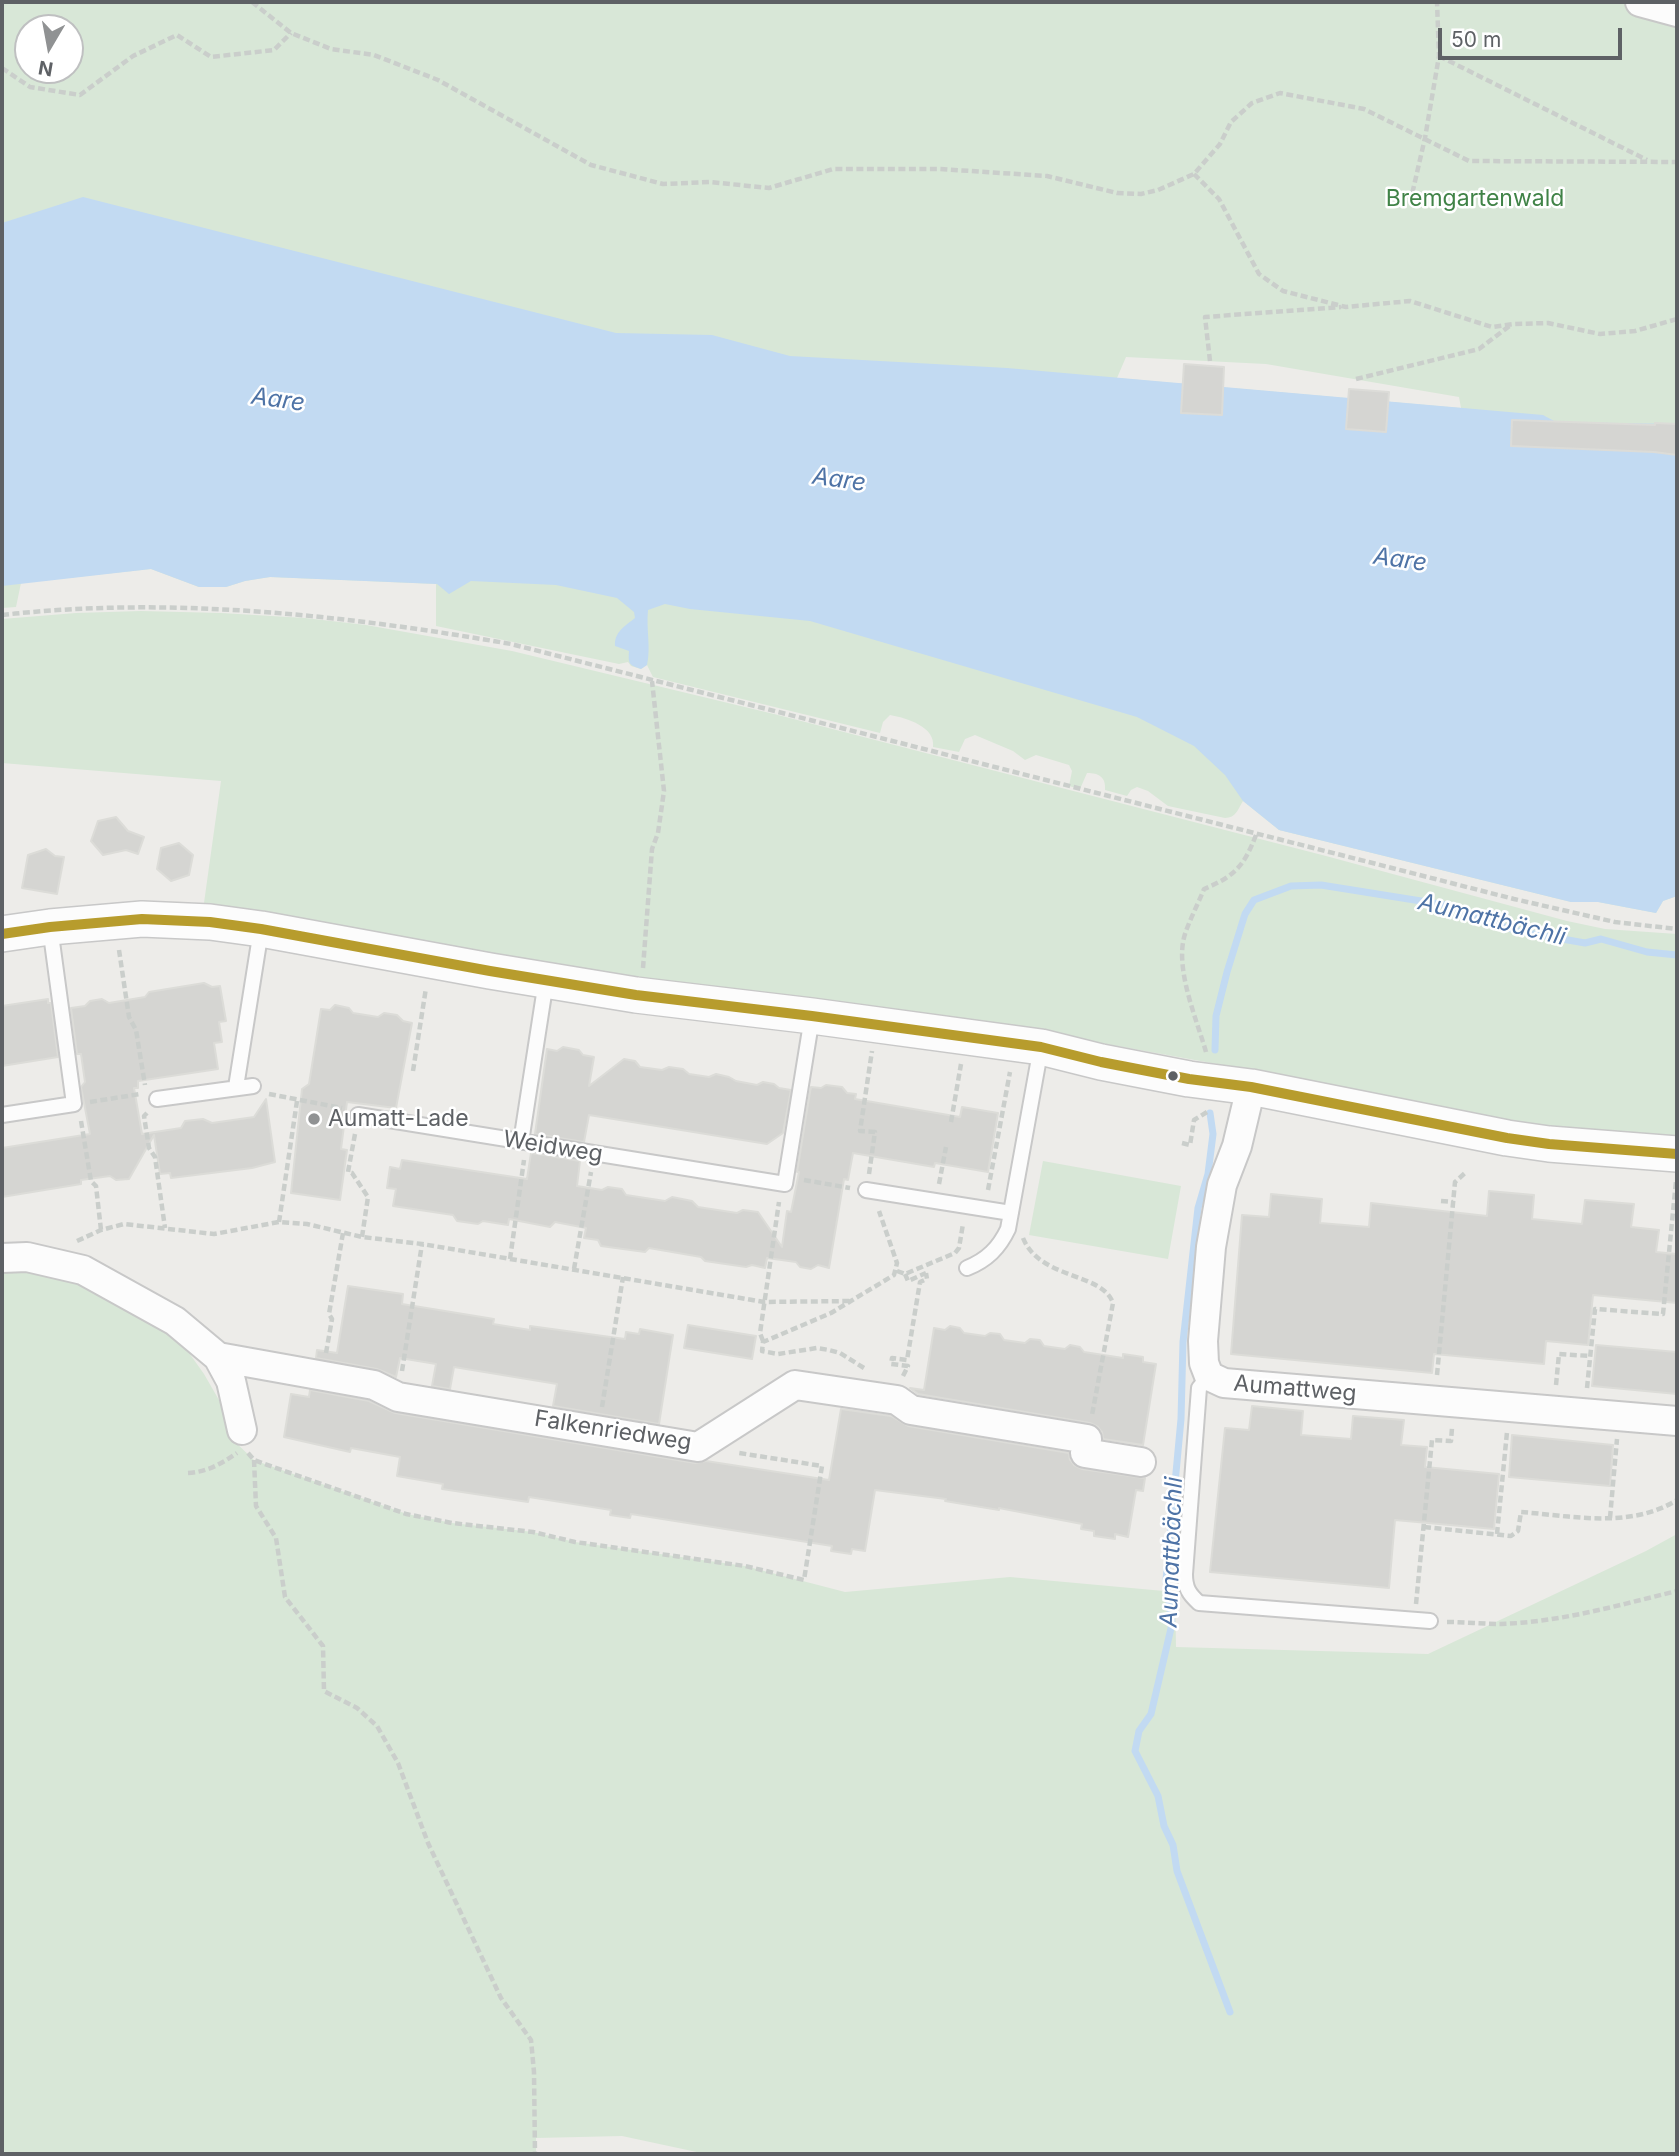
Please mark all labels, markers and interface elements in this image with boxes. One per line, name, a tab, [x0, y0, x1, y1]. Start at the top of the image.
north arrow	[14, 14, 84, 84]
scale bar	[1441, 14, 1625, 58]
text: 50 m	[1451, 27, 1501, 52]
text: N	[36, 56, 55, 81]
park label: Bremgartenwald	[1386, 185, 1564, 213]
water label: Aare	[249, 382, 307, 418]
water label: Aare	[810, 462, 868, 498]
water label: Aare	[1371, 542, 1429, 578]
water label: Aumattbächli	[1415, 888, 1569, 952]
unlabelled marker	[1166, 1069, 1180, 1083]
place label: Aumatt-Lade	[328, 1105, 469, 1133]
marker: Aumatt-Lade	[306, 1111, 322, 1127]
street label: Weidweg	[501, 1126, 605, 1168]
street label: Aumattweg	[1232, 1370, 1358, 1408]
street label: Falkenriedweg	[533, 1405, 693, 1457]
water label: Aumattbächli	[1155, 1476, 1189, 1628]

